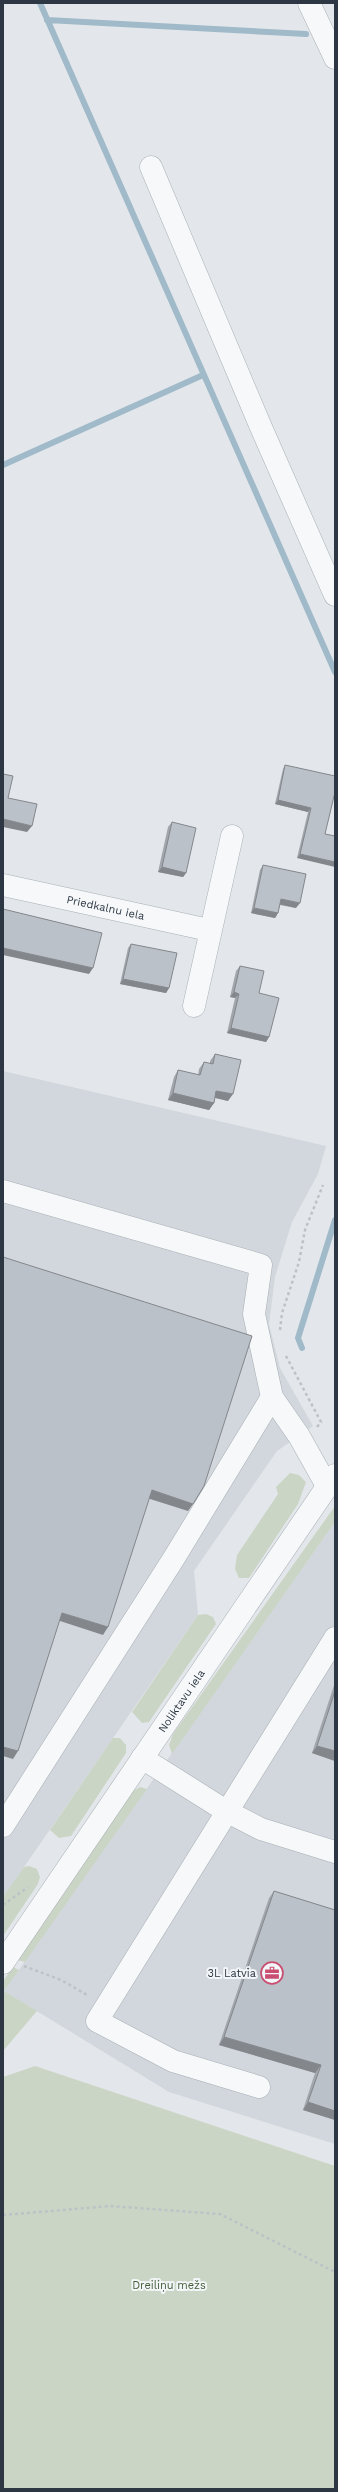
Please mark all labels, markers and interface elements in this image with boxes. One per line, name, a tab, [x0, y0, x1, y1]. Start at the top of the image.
street label: Priedkalnu iela	[65, 893, 146, 922]
street label: Noliktavu iela	[155, 1667, 207, 1735]
office icon: 3L Latvia	[259, 1960, 285, 1986]
place label: 3L Latvia	[207, 1967, 256, 1980]
park label: Dreiliņu mežs	[132, 2279, 206, 2292]

